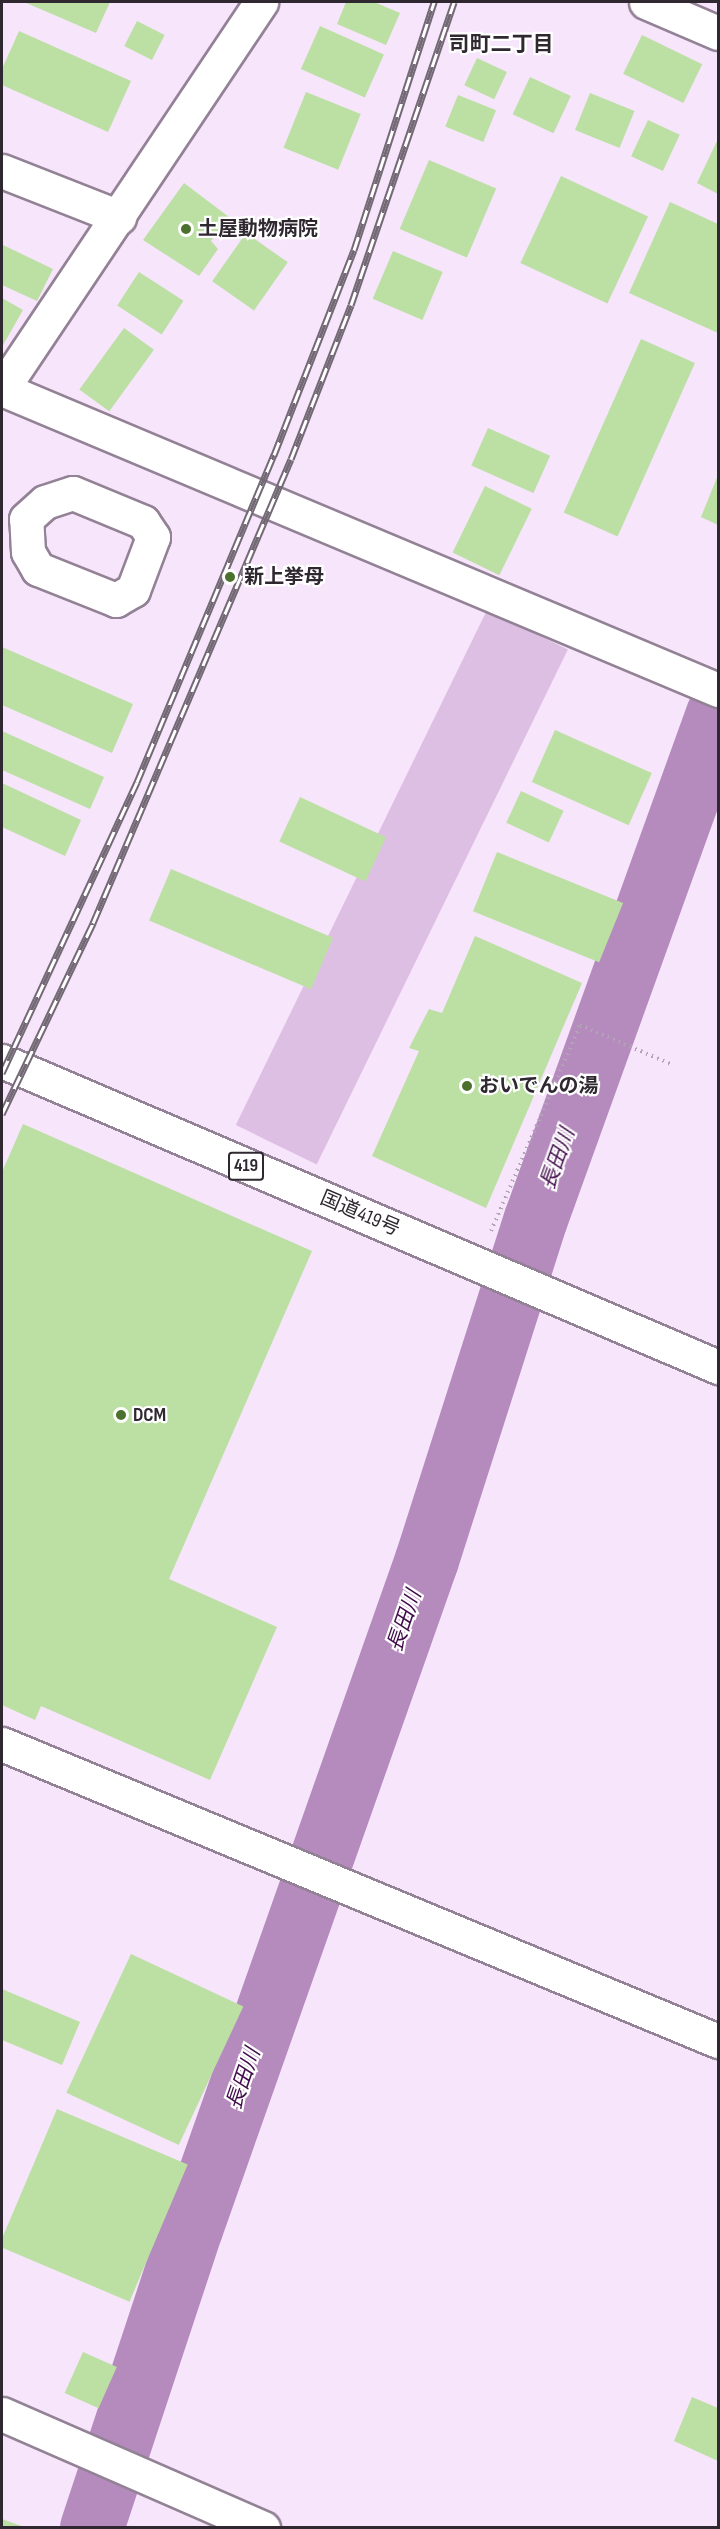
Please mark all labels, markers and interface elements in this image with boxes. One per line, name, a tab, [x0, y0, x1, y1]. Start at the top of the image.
district label: 司町二丁目	[449, 32, 553, 58]
place label: 土屋動物病院	[198, 217, 318, 241]
marker: 土屋動物病院	[179, 222, 193, 236]
place label: 新上挙母	[244, 565, 324, 589]
marker: 新上挙母	[221, 568, 239, 586]
place label: おいでんの湯	[479, 1074, 599, 1098]
marker: おいでんの湯	[460, 1079, 474, 1093]
water label: 長田川	[535, 1125, 581, 1193]
road number: 419	[228, 1151, 264, 1181]
street label: 国道419号	[317, 1186, 403, 1242]
place label: DCM	[133, 1403, 166, 1427]
marker: DCM	[114, 1408, 128, 1422]
water label: 長田川	[383, 1587, 427, 1655]
water label: 長田川	[222, 2045, 266, 2113]

